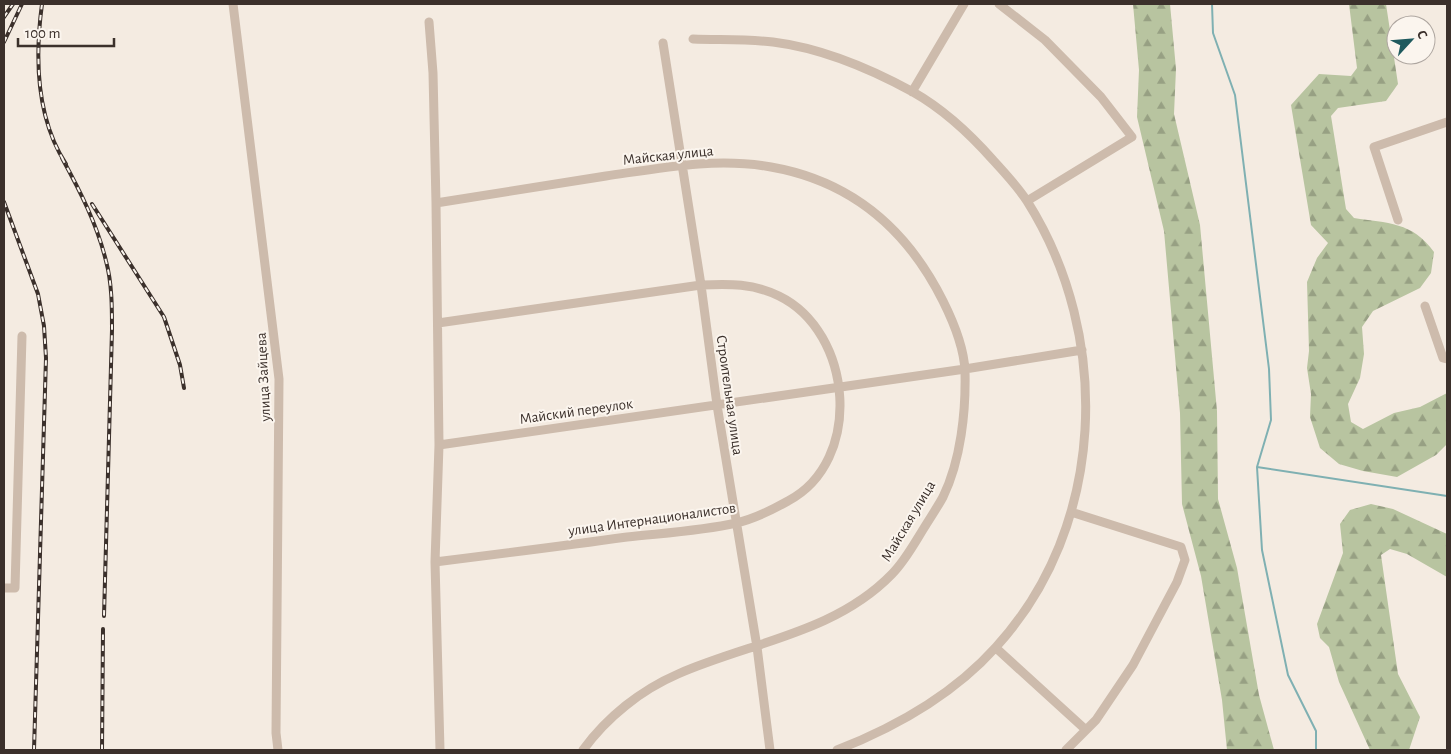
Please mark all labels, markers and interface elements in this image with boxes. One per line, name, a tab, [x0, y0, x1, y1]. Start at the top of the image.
scale bar	[18, 15, 114, 47]
north arrow	[1386, 15, 1436, 65]
text: 100 m	[25, 26, 60, 41]
text: С	[1414, 28, 1430, 42]
street label: Майская улица	[622, 143, 714, 168]
street label: улица Зайцева	[254, 332, 273, 423]
street label: Строительная улица	[714, 334, 745, 456]
street label: Майский переулок	[519, 396, 634, 427]
street label: Майская улица	[879, 478, 938, 564]
street label: улица Интернационалистов	[566, 500, 737, 539]

